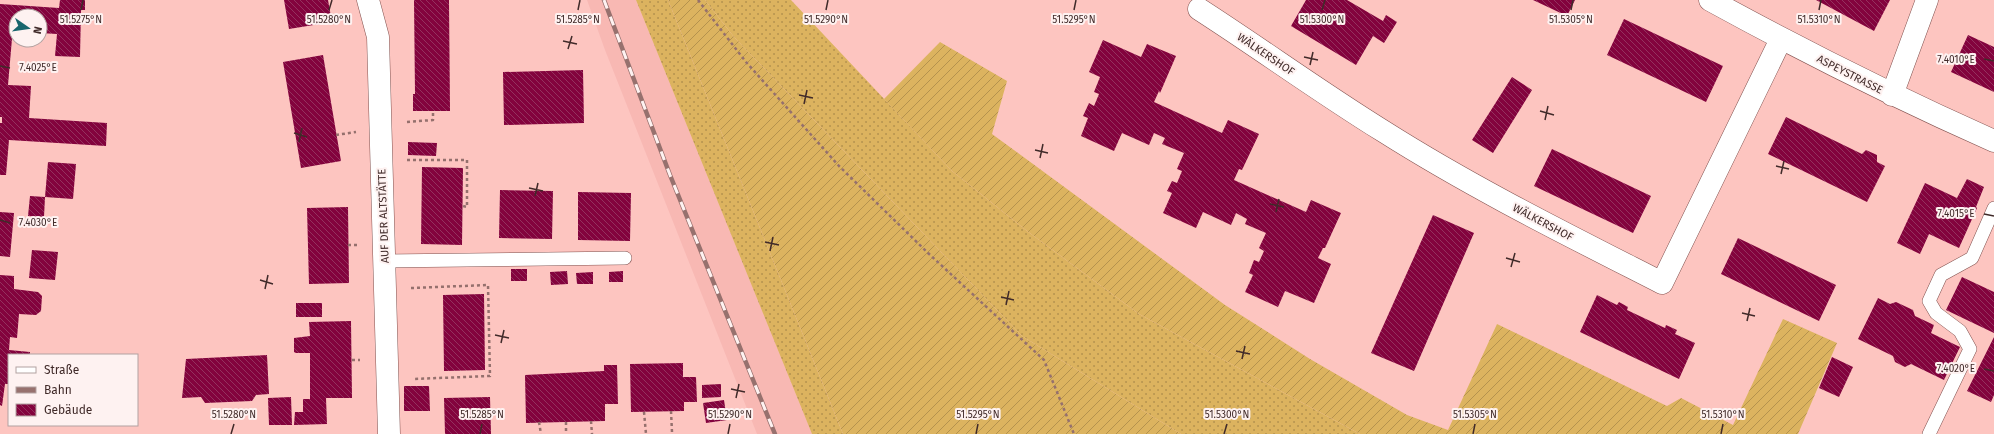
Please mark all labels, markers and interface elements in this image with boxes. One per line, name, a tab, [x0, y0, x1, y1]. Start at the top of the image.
north arrow	[8, 8, 48, 48]
text: 51.5275°N	[60, 14, 102, 26]
text: 51.5280°N	[307, 14, 351, 26]
text: 51.5285°N	[556, 14, 600, 26]
text: 51.5290°N	[804, 14, 848, 26]
text: 51.5295°N	[1052, 14, 1096, 26]
text: 51.5300°N	[1300, 14, 1344, 26]
text: 51.5305°N	[1549, 14, 1593, 26]
text: 51.5310°N	[1798, 14, 1840, 26]
text: N	[30, 25, 44, 35]
street label: WÄLKERSHOF	[1235, 30, 1298, 79]
street label: ASPEYSTRASSE	[1815, 52, 1885, 97]
text: 7.4010°E	[1937, 54, 1975, 66]
text: 7.4025°E	[19, 62, 57, 74]
street label: AUF DER ALTSTÄTTE	[374, 168, 392, 264]
street label: WÄLKERSHOF	[1510, 200, 1576, 244]
text: 7.4015°E	[1938, 208, 1974, 220]
text: 7.4030°E	[19, 217, 57, 229]
legend	[8, 354, 138, 426]
text: Straße	[44, 363, 79, 377]
text: 7.4020°E	[1937, 363, 1975, 375]
text: Bahn	[44, 383, 72, 397]
text: Gebäude	[44, 403, 92, 417]
text: 51.5280°N	[212, 409, 256, 421]
text: 51.5285°N	[460, 409, 504, 421]
text: 51.5290°N	[708, 409, 752, 421]
text: 51.5295°N	[956, 409, 1000, 421]
text: 51.5300°N	[1205, 409, 1249, 421]
text: 51.5305°N	[1453, 409, 1497, 421]
text: 51.5310°N	[1702, 409, 1744, 421]

